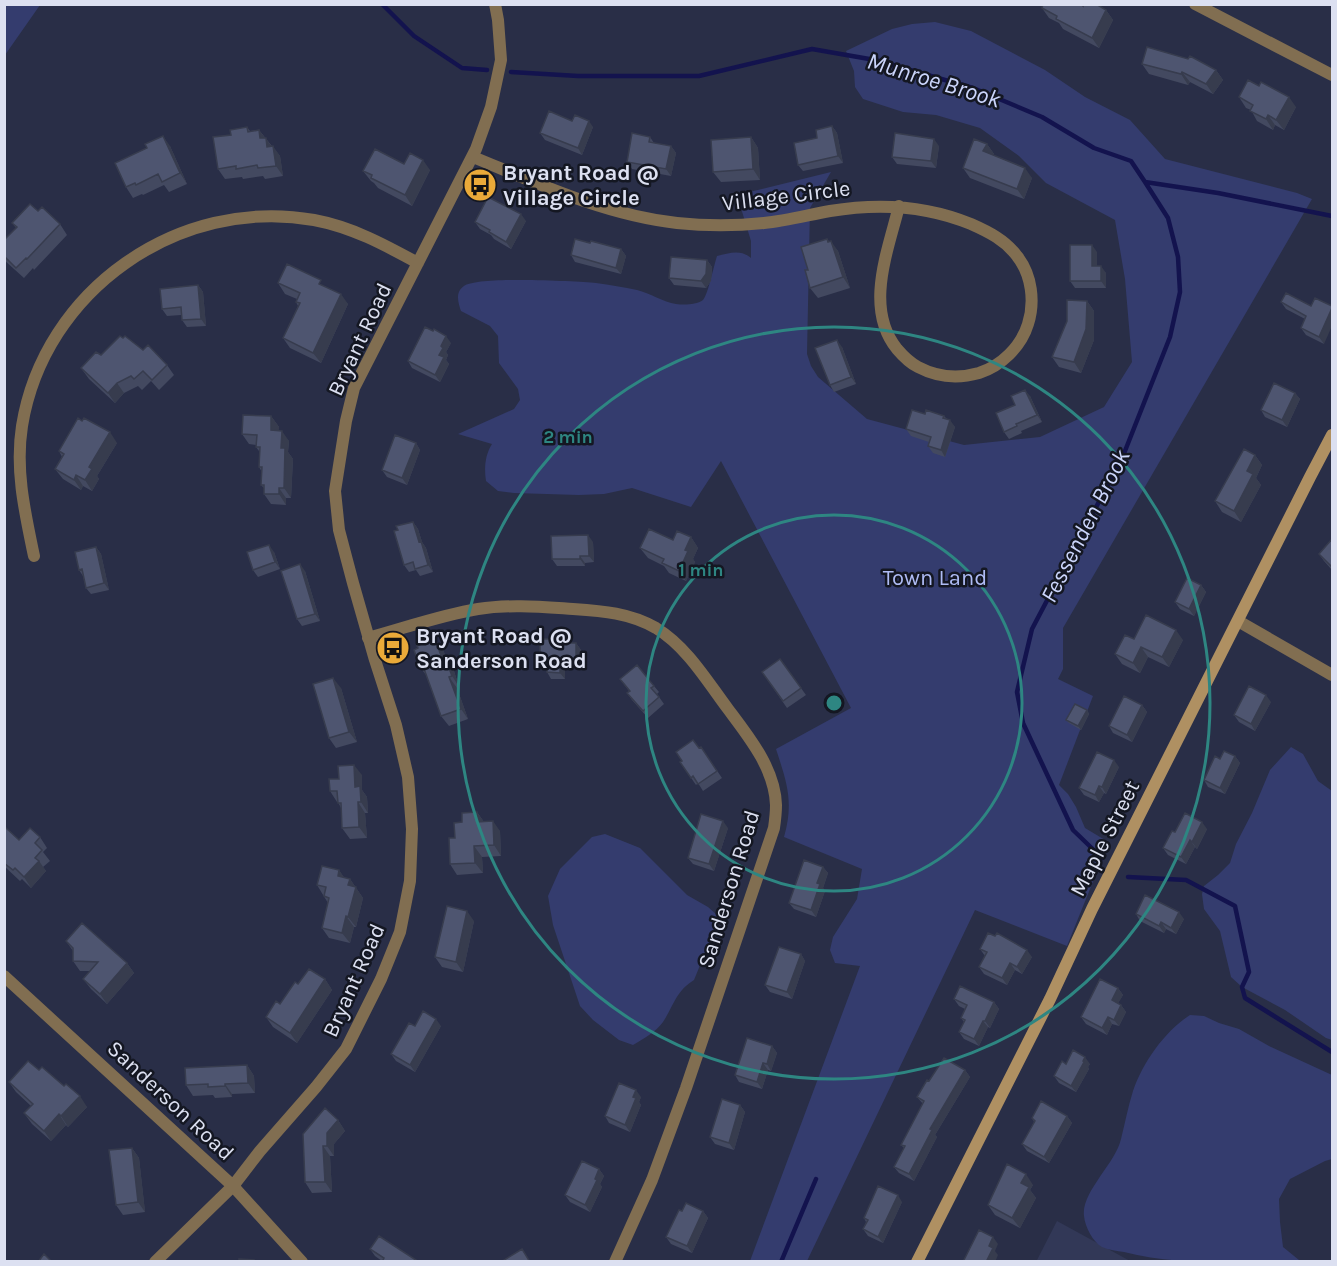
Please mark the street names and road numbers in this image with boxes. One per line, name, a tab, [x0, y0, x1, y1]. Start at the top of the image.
street label: Village Circle	[720, 175, 852, 217]
street label: Bryant Road	[322, 279, 397, 400]
street label: Maple Street	[1065, 776, 1145, 901]
street label: Sanderson Road	[693, 807, 765, 971]
street label: Bryant Road	[317, 920, 390, 1041]
street label: Sanderson Road	[102, 1035, 239, 1166]

